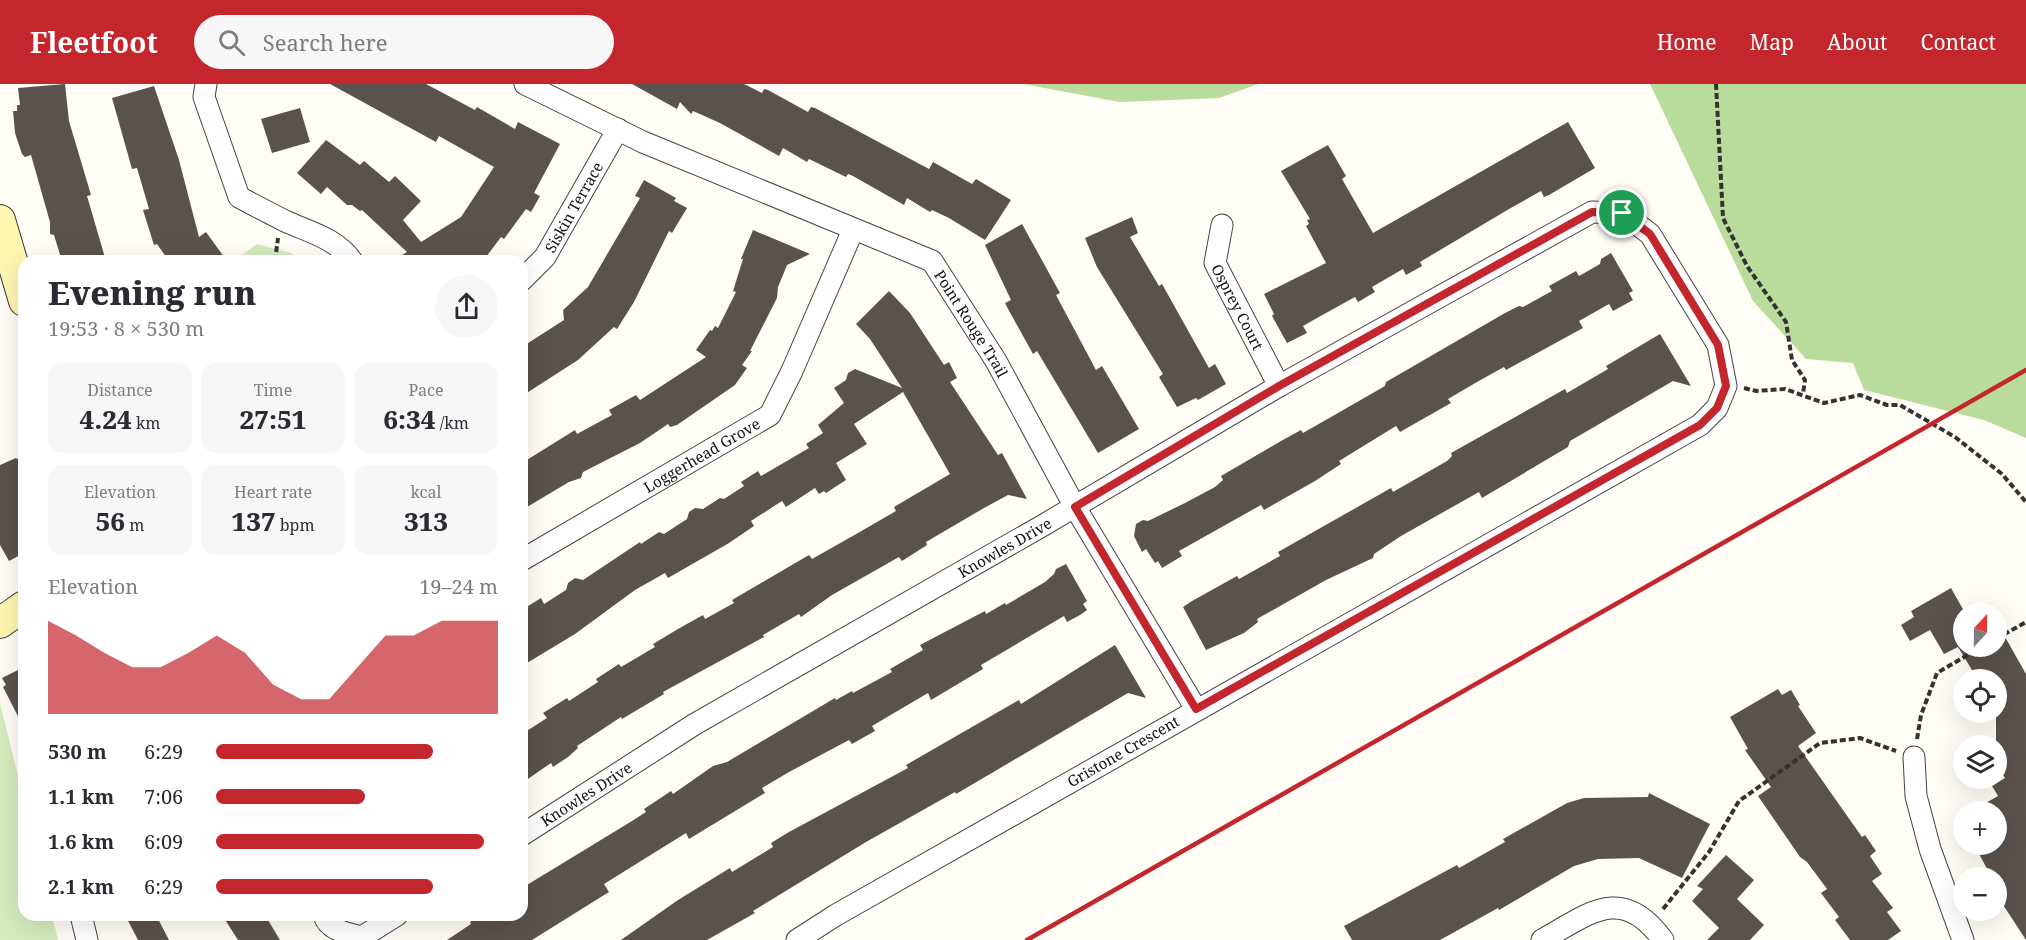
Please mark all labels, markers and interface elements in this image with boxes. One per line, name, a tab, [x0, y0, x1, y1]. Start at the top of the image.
search box	[194, 15, 614, 69]
text: Fleetfoot	[30, 23, 158, 61]
icon: search	[215, 26, 248, 59]
text: Search here	[263, 27, 388, 57]
text: Home	[1657, 28, 1717, 56]
text: Map	[1750, 28, 1794, 56]
text: About	[1827, 28, 1888, 56]
text: Contact	[1921, 28, 1996, 56]
street label: Siskin Terrace	[540, 158, 607, 256]
pin	[1596, 187, 1647, 238]
icon: arrive	[1605, 196, 1638, 229]
street label: Osprey Court	[1207, 260, 1268, 353]
street label: Point Rouge Trail	[930, 266, 1013, 381]
text: Evening run	[48, 270, 256, 315]
button: share	[435, 275, 498, 338]
text: 19:53 · 8 × 530 m	[48, 315, 204, 342]
text: Distance	[87, 379, 153, 401]
text: Time	[254, 379, 292, 401]
text: Pace	[408, 379, 444, 401]
text: 4.24	[80, 401, 132, 437]
text: 27:51	[239, 401, 307, 437]
text: 6:34	[383, 401, 436, 437]
text: km	[132, 412, 160, 434]
text: /km	[436, 412, 469, 434]
street label: Loggerhead Grove	[640, 413, 763, 497]
text: Elevation	[84, 481, 156, 503]
text: Heart rate	[234, 481, 312, 503]
text: kcal	[411, 481, 441, 503]
text: 56	[96, 503, 125, 539]
text: 137	[231, 503, 276, 539]
text: 313	[404, 503, 448, 539]
street label: Knowles Drive	[954, 513, 1055, 582]
text: m	[125, 514, 144, 536]
text: bpm	[276, 514, 315, 536]
text: Elevation	[48, 573, 138, 600]
text: 19–24 m	[419, 573, 498, 600]
north arrow	[1953, 603, 2007, 657]
map controls	[1953, 603, 2007, 921]
button: locate	[1953, 669, 2007, 723]
street label: Gristone Crescent	[1063, 711, 1183, 791]
button: layers	[1953, 735, 2007, 789]
text: 530 m	[48, 738, 107, 765]
text: 6:29	[144, 738, 183, 765]
street label: Knowles Drive	[537, 757, 635, 831]
text: 1.1 km	[48, 783, 114, 810]
text: 7:06	[144, 783, 183, 810]
button: +	[1953, 801, 2007, 855]
text: 1.6 km	[48, 828, 114, 855]
text: 6:09	[144, 828, 183, 855]
button: −	[1953, 867, 2007, 921]
text: 2.1 km	[48, 873, 114, 900]
text: 6:29	[144, 873, 183, 900]

